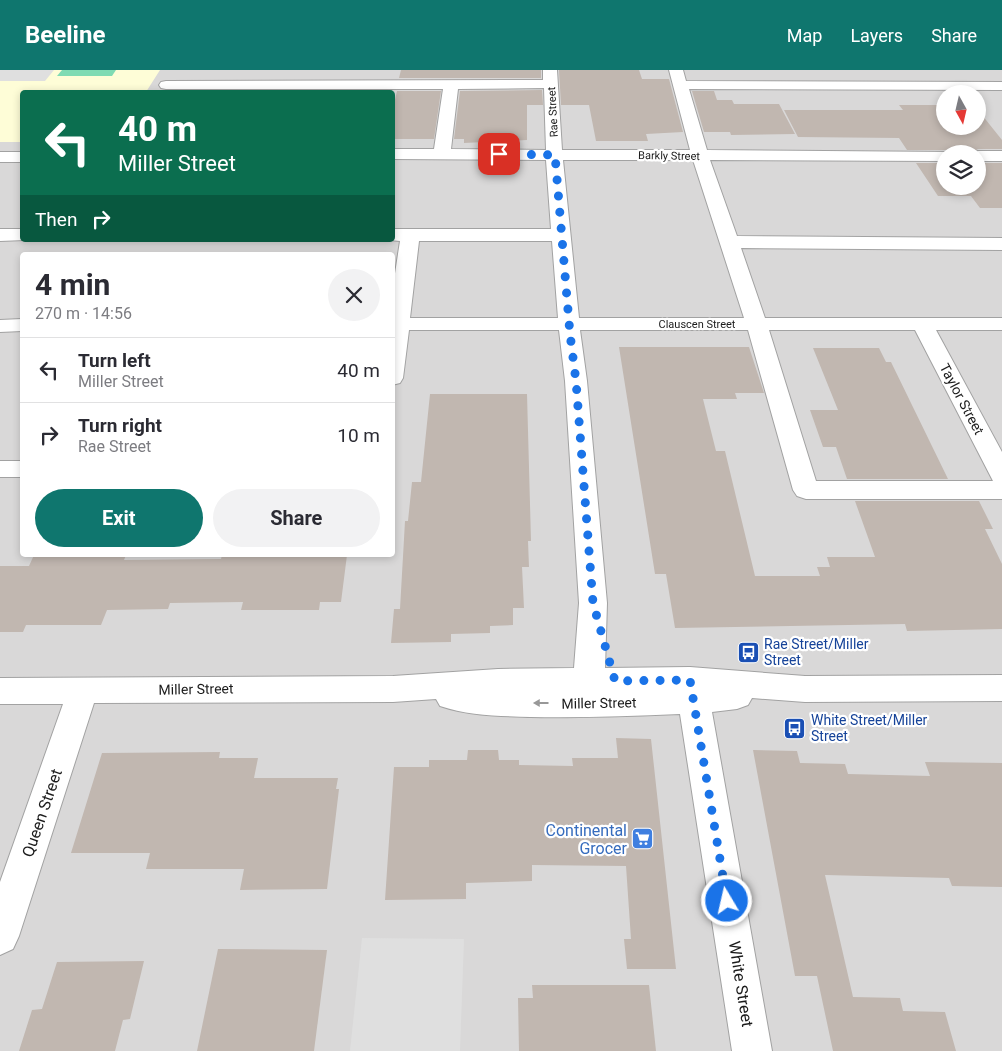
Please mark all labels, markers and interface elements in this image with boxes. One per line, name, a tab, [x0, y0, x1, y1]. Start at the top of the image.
text: Beeline	[25, 21, 105, 49]
text: Map	[787, 25, 822, 46]
text: Layers	[850, 25, 903, 46]
text: Share	[931, 25, 977, 46]
north arrow	[936, 85, 986, 135]
map controls	[936, 85, 986, 195]
street label: Rae Street	[545, 86, 561, 137]
text: 40 m	[118, 109, 197, 150]
icon: left	[35, 110, 100, 175]
pin	[478, 133, 520, 175]
icon: arrive	[485, 140, 513, 168]
button: layers	[936, 145, 986, 195]
street label: Barkly Street	[638, 149, 700, 163]
text: Miller Street	[118, 151, 236, 176]
icon: right	[87, 205, 115, 233]
text: Then	[35, 208, 77, 231]
text: 4 min	[35, 267, 110, 302]
button: close	[328, 269, 380, 321]
text: 270 m · 14:56	[35, 304, 132, 323]
street label: Clauscen Street	[659, 318, 736, 331]
text: Turn left	[78, 349, 151, 372]
icon: left	[35, 356, 63, 384]
text: 40 m	[337, 359, 380, 382]
street label: Taylor Street	[937, 361, 988, 438]
text: Miller Street	[78, 372, 164, 391]
text: Turn right	[78, 414, 162, 437]
icon: right	[35, 421, 63, 449]
text: 10 m	[337, 424, 380, 447]
text: Rae Street	[78, 437, 151, 456]
button: Exit	[35, 489, 203, 547]
button: Share	[213, 489, 380, 547]
place label: Rae Street/Miller Street	[764, 636, 869, 668]
bus stop icon: Rae Street/Miller Street	[736, 640, 760, 664]
street label: Miller Street	[158, 680, 234, 698]
street label: Miller Street	[561, 694, 637, 712]
one-way arrow	[533, 699, 549, 707]
place label: White Street/Miller Street	[811, 712, 928, 744]
bus stop icon: White Street/Miller Street	[783, 716, 807, 740]
street label: Queen Street	[18, 767, 66, 859]
place label: Continental Grocer	[546, 821, 628, 858]
supermarket icon: Continental Grocer	[631, 827, 655, 851]
position arrow	[700, 874, 752, 926]
street label: White Street	[725, 940, 757, 1028]

